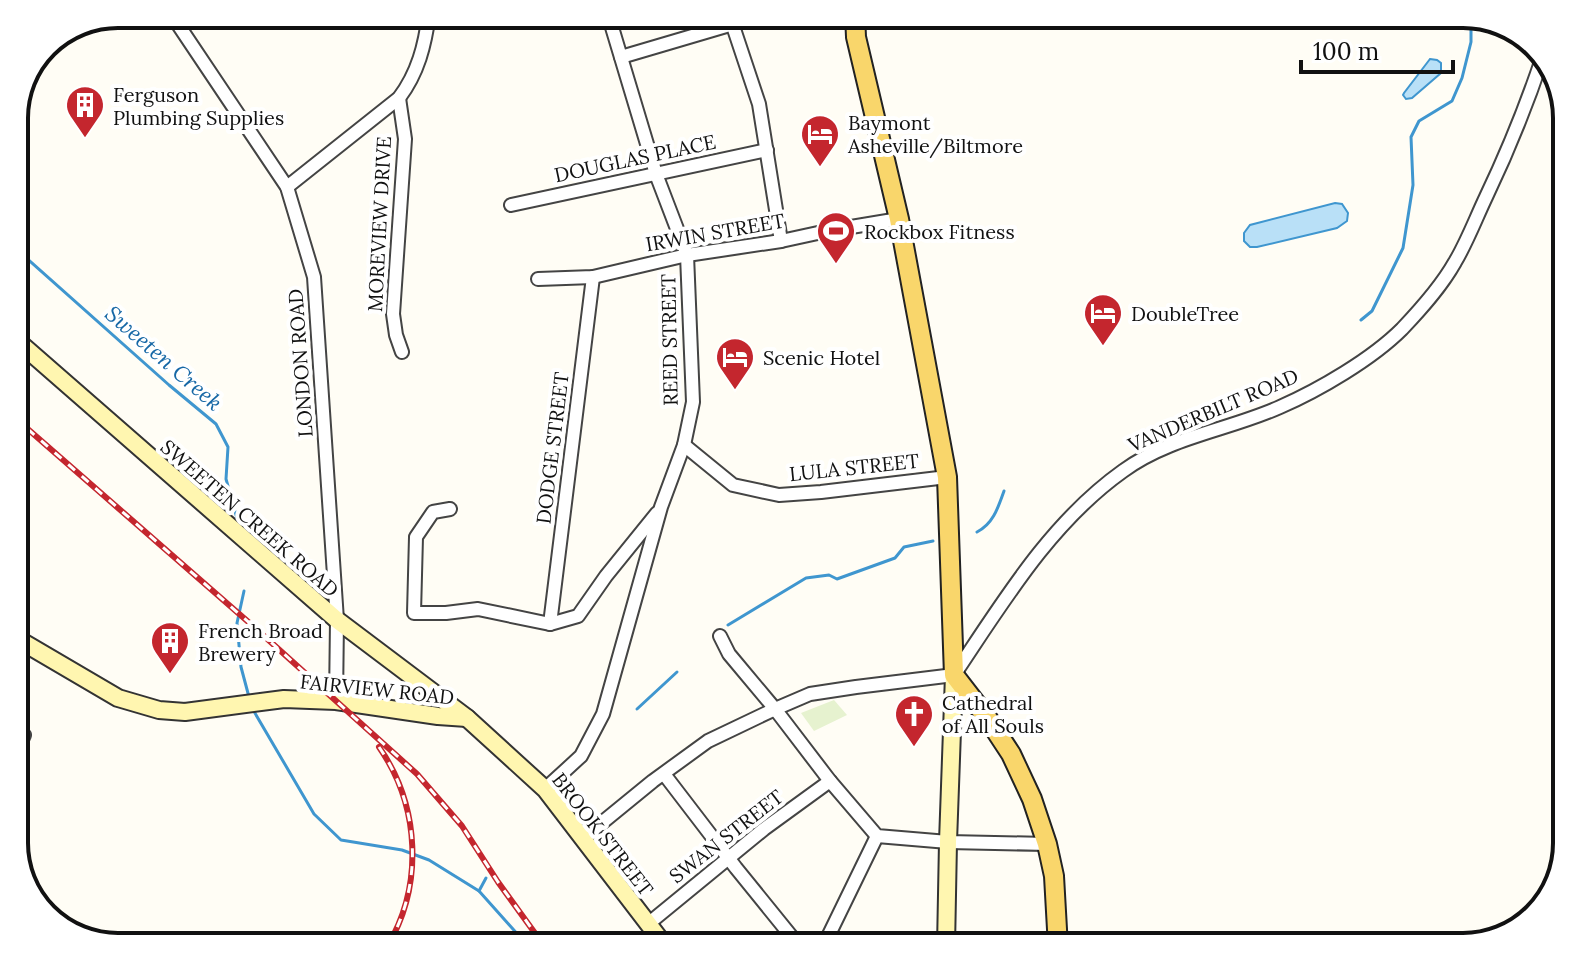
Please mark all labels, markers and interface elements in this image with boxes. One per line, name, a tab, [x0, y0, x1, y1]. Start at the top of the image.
scale bar	[1301, 24, 1453, 74]
text: 100 m	[1313, 36, 1379, 67]
place label: Ferguson Plumbing Supplies	[113, 82, 284, 130]
building icon: Ferguson Plumbing Supplies	[64, 84, 106, 139]
place label: Baymont Asheville/Biltmore	[847, 110, 1023, 159]
hotel icon: Baymont Asheville/Biltmore	[799, 113, 841, 168]
street label: DOUGLAS PLACE	[552, 129, 718, 187]
street label: MOREVIEW DRIVE	[362, 136, 396, 312]
street label: IRWIN STREET	[644, 207, 787, 257]
sports icon: Rockbox Fitness	[815, 210, 857, 265]
place label: Rockbox Fitness	[864, 219, 1015, 244]
street label: REED STREET	[655, 274, 683, 406]
street label: LONDON ROAD	[282, 288, 318, 438]
hotel icon: DoubleTree	[1082, 292, 1124, 347]
water label: Sweeten Creek	[100, 299, 228, 417]
place label: DoubleTree	[1131, 301, 1239, 326]
hotel icon: Scenic Hotel	[714, 336, 756, 391]
place label: Scenic Hotel	[763, 345, 880, 370]
street label: VANDERBILT ROAD	[1123, 363, 1302, 458]
street label: DODGE STREET	[530, 370, 574, 525]
street label: SWEETEN CREEK ROAD	[156, 434, 344, 602]
street label: LULA STREET	[788, 448, 920, 486]
place label: French Broad Brewery	[198, 618, 323, 666]
building icon: French Broad Brewery	[149, 620, 191, 675]
street label: FAIRVIEW ROAD	[299, 668, 455, 710]
place label: Cathedral of All Souls	[942, 690, 1044, 738]
church icon: Cathedral of All Souls	[893, 693, 935, 748]
street label: BROOK STREET	[547, 767, 659, 901]
street label: SWAN STREET	[664, 784, 788, 888]

